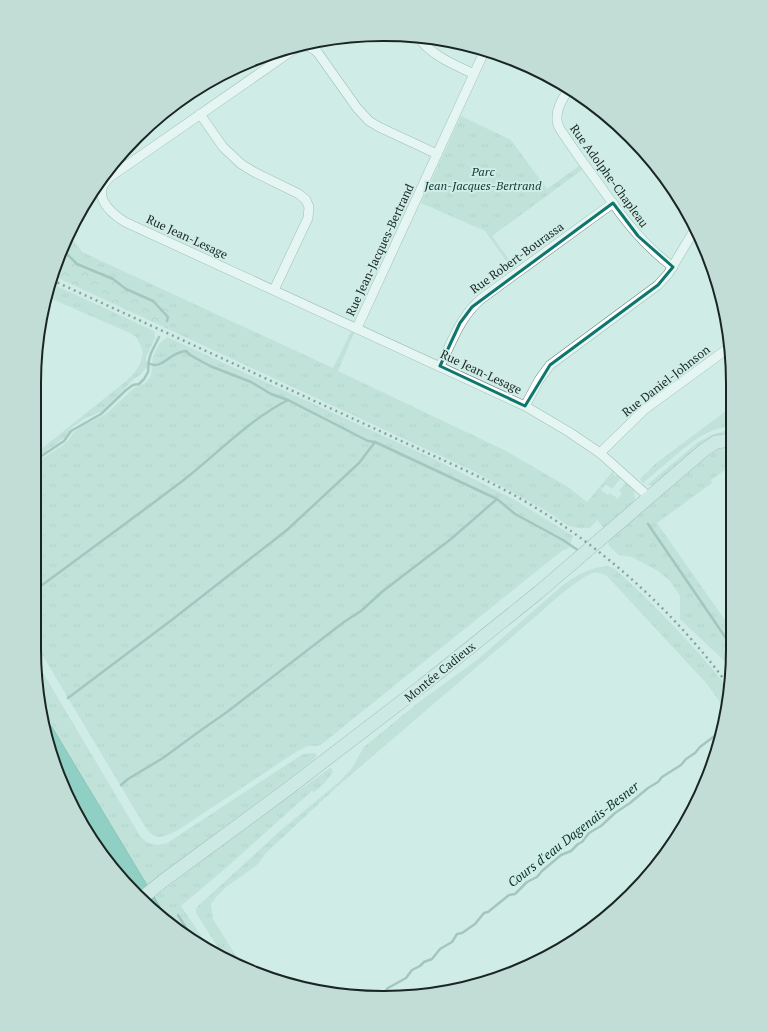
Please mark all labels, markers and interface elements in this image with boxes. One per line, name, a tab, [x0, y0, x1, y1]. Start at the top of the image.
street label: Rue Adolphe-Chapleau	[567, 121, 652, 230]
park label: Parc Jean-Jacques-Bertrand	[424, 164, 542, 193]
street label: Rue Jean-Jacques-Bertrand	[342, 181, 417, 318]
street label: Rue Jean-Lesage	[144, 211, 230, 262]
street label: Rue Robert-Bourassa	[467, 219, 566, 297]
street label: Rue Daniel-Johnson	[619, 342, 713, 420]
street label: Rue Jean-Lesage	[438, 346, 524, 397]
street label: Montée Cadieux	[401, 638, 479, 705]
water label: Cours d'eau Dagenais-Besner	[504, 776, 643, 891]

